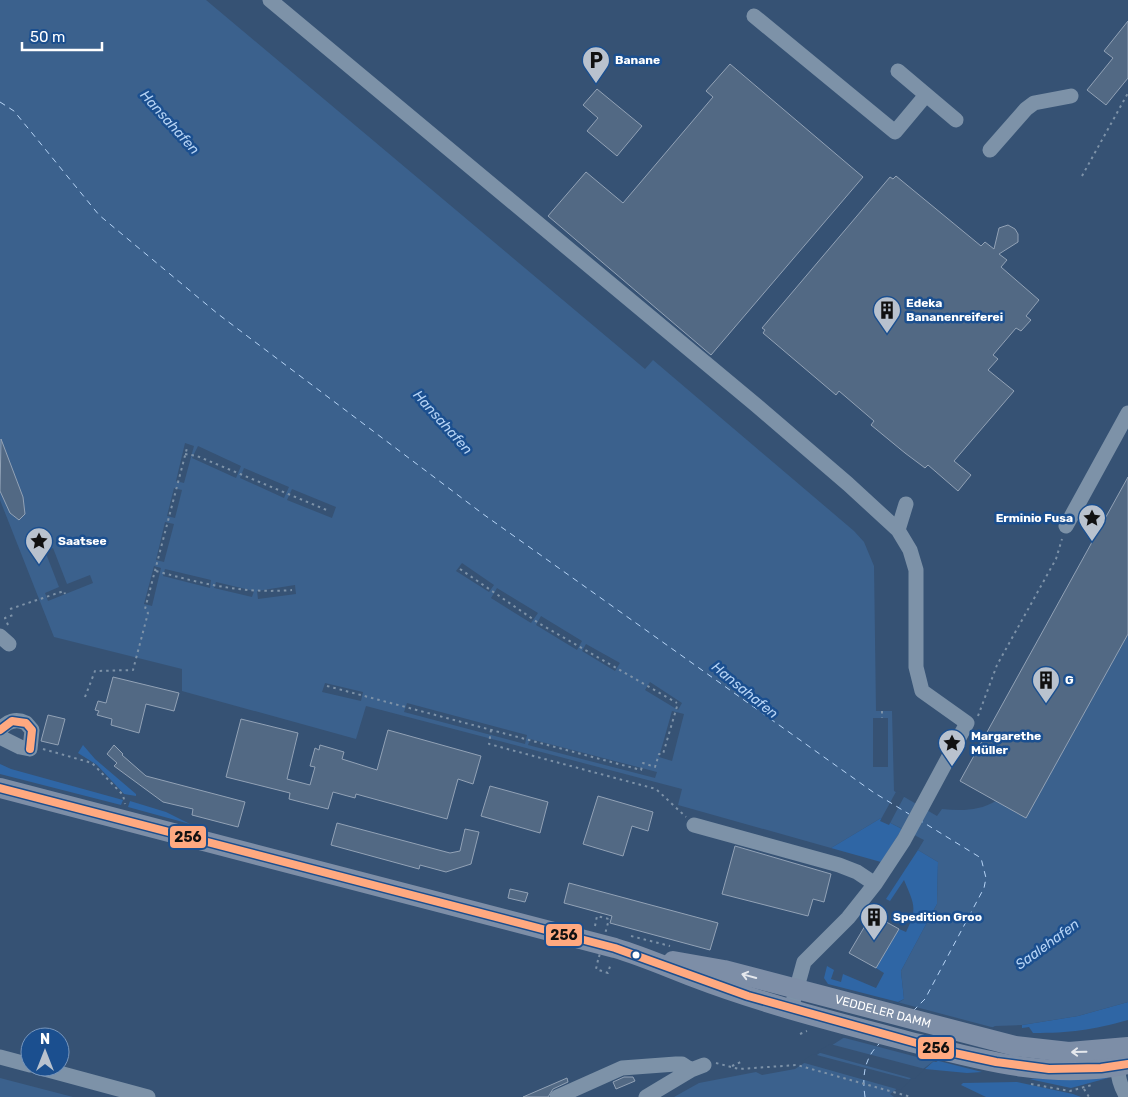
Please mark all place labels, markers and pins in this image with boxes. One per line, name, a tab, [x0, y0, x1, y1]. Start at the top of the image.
parking icon: Banane	[581, 45, 611, 84]
place label: Banane	[615, 53, 660, 67]
building icon: Edeka Bananenreiferei	[872, 295, 902, 334]
place label: Edeka Bananenreiferei	[906, 296, 1003, 324]
place icon: Erminio Fusa	[1077, 503, 1107, 542]
place label: Erminio Fusa	[996, 511, 1073, 525]
place icon: Saatsee	[24, 526, 54, 565]
place label: Saatsee	[58, 534, 107, 548]
building icon: G	[1031, 665, 1061, 704]
place label: G	[1065, 673, 1074, 687]
place icon: Margarethe Müller	[937, 728, 967, 767]
place label: Margarethe Müller	[971, 729, 1041, 757]
building icon: Spedition Groo	[859, 902, 889, 941]
place label: Spedition Groo	[893, 910, 982, 924]
unlabelled marker	[631, 950, 641, 960]

